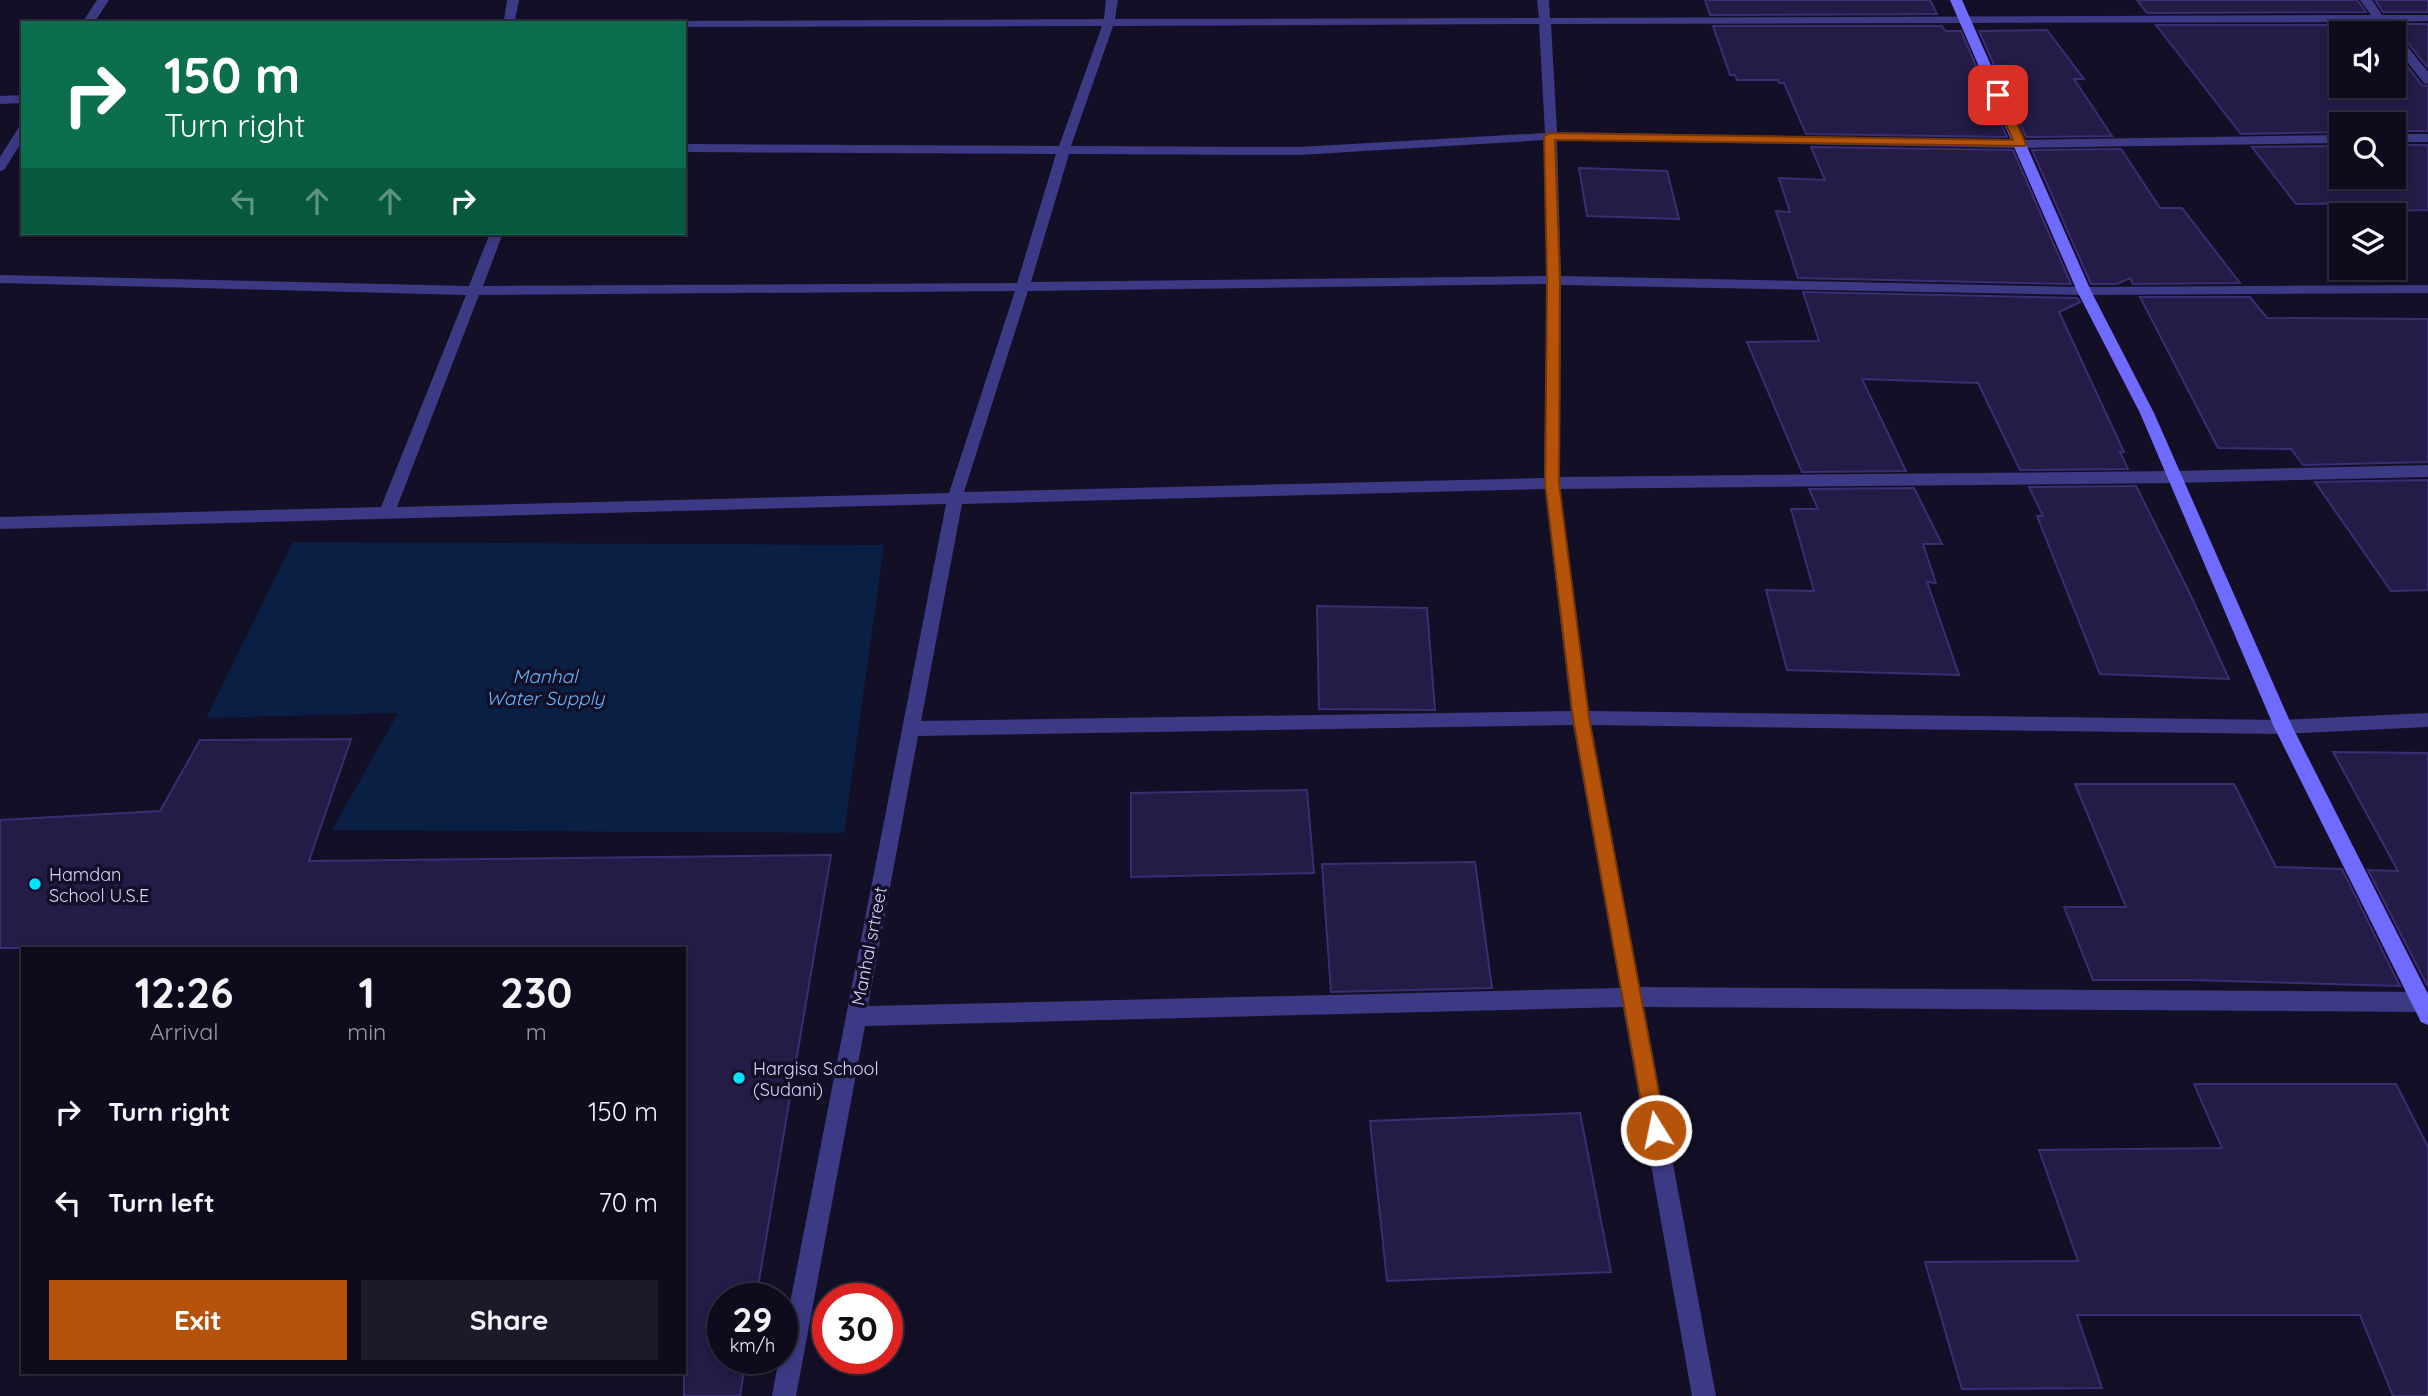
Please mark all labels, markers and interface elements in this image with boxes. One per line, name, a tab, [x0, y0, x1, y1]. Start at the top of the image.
map controls	[2329, 21, 2406, 280]
button: sound	[2329, 21, 2406, 98]
text: 150 m	[164, 44, 300, 105]
icon: right	[49, 49, 140, 140]
pin	[1968, 65, 2028, 125]
icon: arrive	[1979, 76, 2017, 114]
text: Turn right	[164, 105, 305, 145]
button: search	[2329, 112, 2406, 189]
icon: left	[225, 182, 263, 220]
icon: ahead	[298, 182, 336, 220]
icon: ahead	[371, 182, 409, 220]
icon: right	[444, 182, 482, 220]
button: layers	[2329, 203, 2406, 280]
water label: Manhal Water Supply	[486, 664, 606, 710]
place label: Hamdan School U.S.E	[49, 863, 149, 907]
marker: Hamdan School U.S.E	[27, 876, 43, 892]
street label: Manhal srtreet	[846, 884, 892, 1008]
text: 12:26	[135, 966, 234, 1019]
text: 1	[359, 966, 375, 1019]
text: 230	[500, 966, 572, 1019]
text: Arrival	[150, 1017, 219, 1046]
text: min	[347, 1017, 386, 1046]
text: m	[526, 1017, 547, 1046]
place label: Hargisa School (Sudani)	[753, 1057, 879, 1101]
marker: Hargisa School (Sudani)	[731, 1070, 747, 1086]
icon: right	[49, 1093, 87, 1131]
position arrow	[1619, 1093, 1693, 1167]
text: Turn right	[108, 1095, 230, 1128]
text: 150 m	[588, 1095, 658, 1128]
icon: left	[49, 1184, 87, 1222]
text: Turn left	[108, 1186, 215, 1219]
text: 70 m	[598, 1186, 658, 1219]
button: Exit	[49, 1280, 347, 1360]
button: Share	[361, 1280, 658, 1360]
speed limit sign: 30	[812, 1283, 903, 1374]
text: 29	[733, 1297, 772, 1341]
text: km/h	[730, 1334, 775, 1357]

